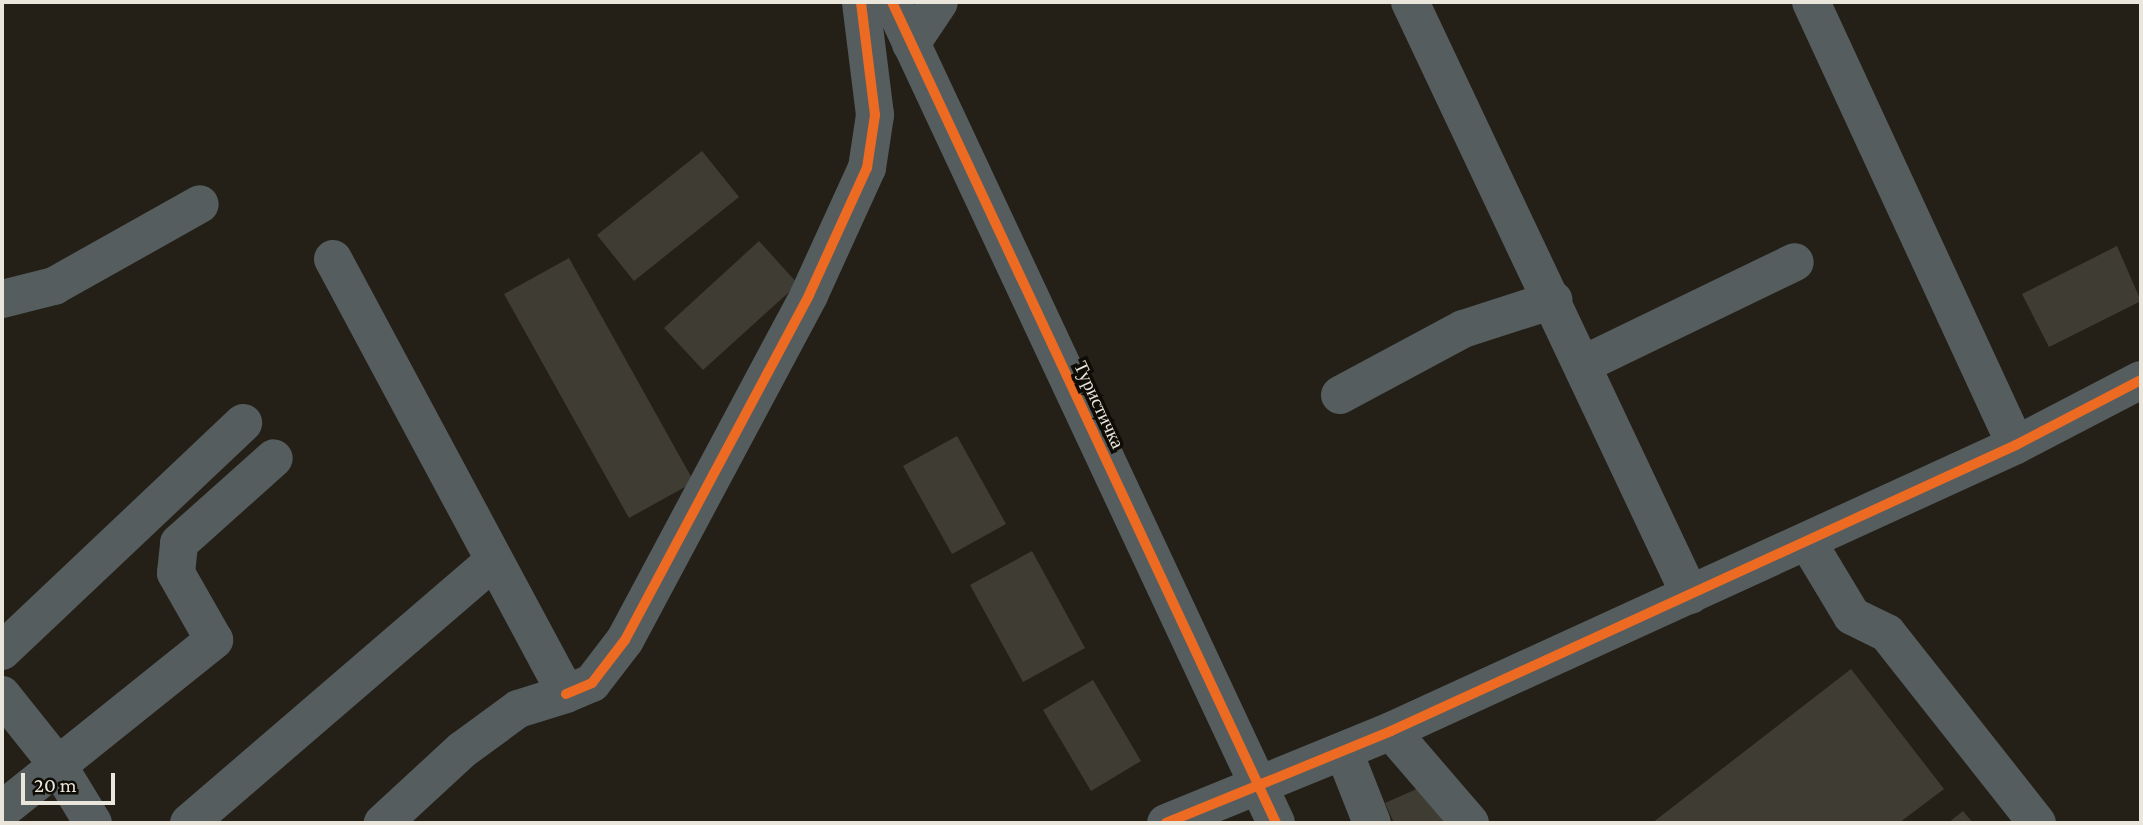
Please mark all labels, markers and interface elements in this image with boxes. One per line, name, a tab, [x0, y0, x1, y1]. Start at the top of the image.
street label: Туристичка	[1069, 358, 1129, 452]
scale bar	[24, 758, 119, 802]
text: 20 m	[34, 773, 77, 797]

